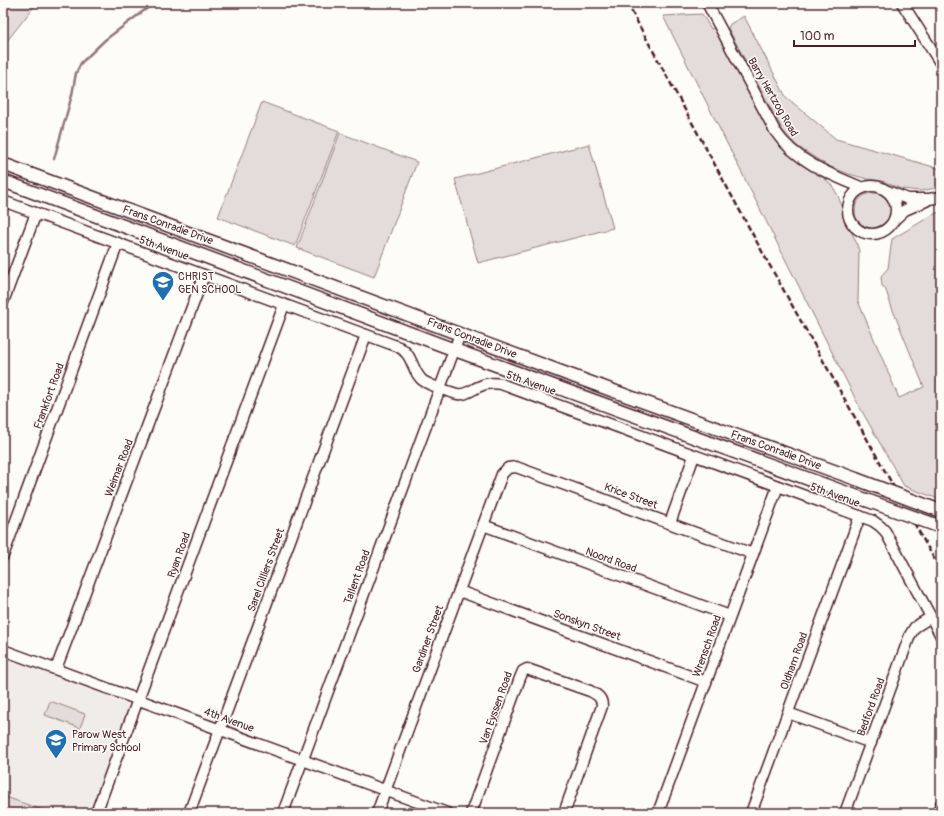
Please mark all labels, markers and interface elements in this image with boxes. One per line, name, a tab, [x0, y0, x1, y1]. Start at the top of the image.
scale bar	[794, 22, 915, 48]
text: 100 m	[800, 29, 835, 44]
street label: Barry Hertzog Road	[745, 55, 801, 139]
street label: Frans Conradie Drive	[121, 203, 215, 248]
street label: 5th Avenue	[137, 233, 191, 263]
school or university icon: CHRIST GEN SCHOOL	[150, 269, 176, 302]
place label: CHRIST GEN SCHOOL	[178, 270, 241, 296]
street label: Frans Conradie Drive	[425, 315, 519, 361]
street label: Frankfort Road	[31, 361, 67, 431]
street label: 5th Avenue	[504, 368, 558, 398]
street label: Frans Conradie Drive	[729, 428, 823, 473]
street label: Weimar Road	[102, 437, 136, 499]
street label: Krice Street	[603, 480, 660, 512]
street label: 5th Avenue	[808, 480, 862, 510]
street label: Sarel Cilliers Street	[245, 526, 287, 614]
street label: Ryan Road	[165, 531, 193, 579]
street label: Noord Road	[584, 545, 638, 575]
street label: Tallent Road	[341, 548, 373, 606]
street label: Gardiner Street	[410, 603, 446, 675]
street label: Sonskyn Street	[551, 607, 623, 643]
street label: Wrensch Road	[690, 613, 724, 679]
street label: Oldham Road	[778, 630, 810, 692]
street label: Van Eyssen Road	[477, 670, 515, 746]
street label: Bedford Road	[854, 676, 888, 738]
street label: 4th Avenue	[202, 705, 256, 735]
school or university icon: Parow West Primary School	[43, 727, 69, 760]
place label: Parow West Primary School	[72, 728, 141, 754]

